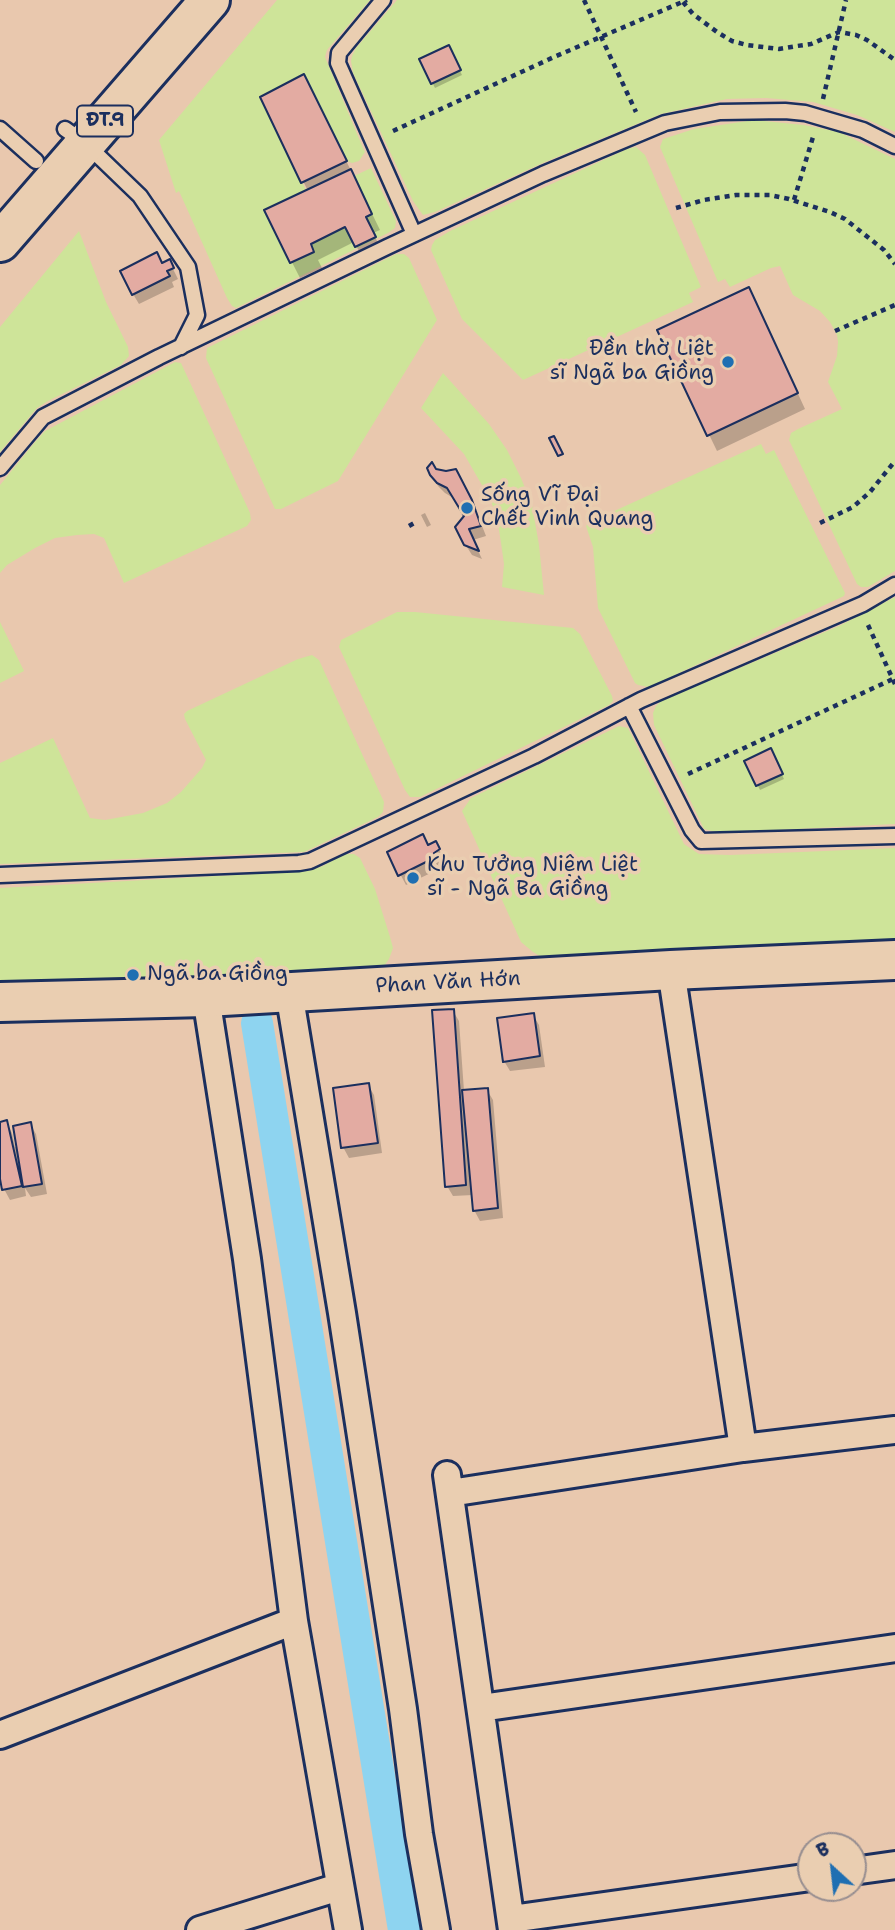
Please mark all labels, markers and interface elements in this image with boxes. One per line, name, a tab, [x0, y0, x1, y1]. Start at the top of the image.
road number: ĐT.9	[77, 105, 133, 136]
place label: Đền thờ Liệt sĩ Ngã ba Giồng	[550, 337, 714, 387]
marker: Đền thờ Liệt sĩ Ngã ba Giồng	[720, 354, 736, 370]
place label: Sống Vĩ Đại Chết Vinh Quang	[481, 483, 653, 533]
marker: Sống Vĩ Đại Chết Vinh Quang	[459, 500, 475, 516]
place label: Khu Tưởng Niệm Liệt sĩ - Ngã Ba Giồng	[427, 853, 638, 903]
marker: Khu Tưởng Niệm Liệt sĩ - Ngã Ba Giồng	[405, 870, 421, 886]
place label: Ngã ba Giồng	[147, 962, 288, 988]
marker: Ngã ba Giồng	[125, 967, 141, 983]
street label: Phan Văn Hớn	[375, 967, 521, 999]
north arrow	[797, 1832, 867, 1902]
text: B	[812, 1836, 834, 1863]

